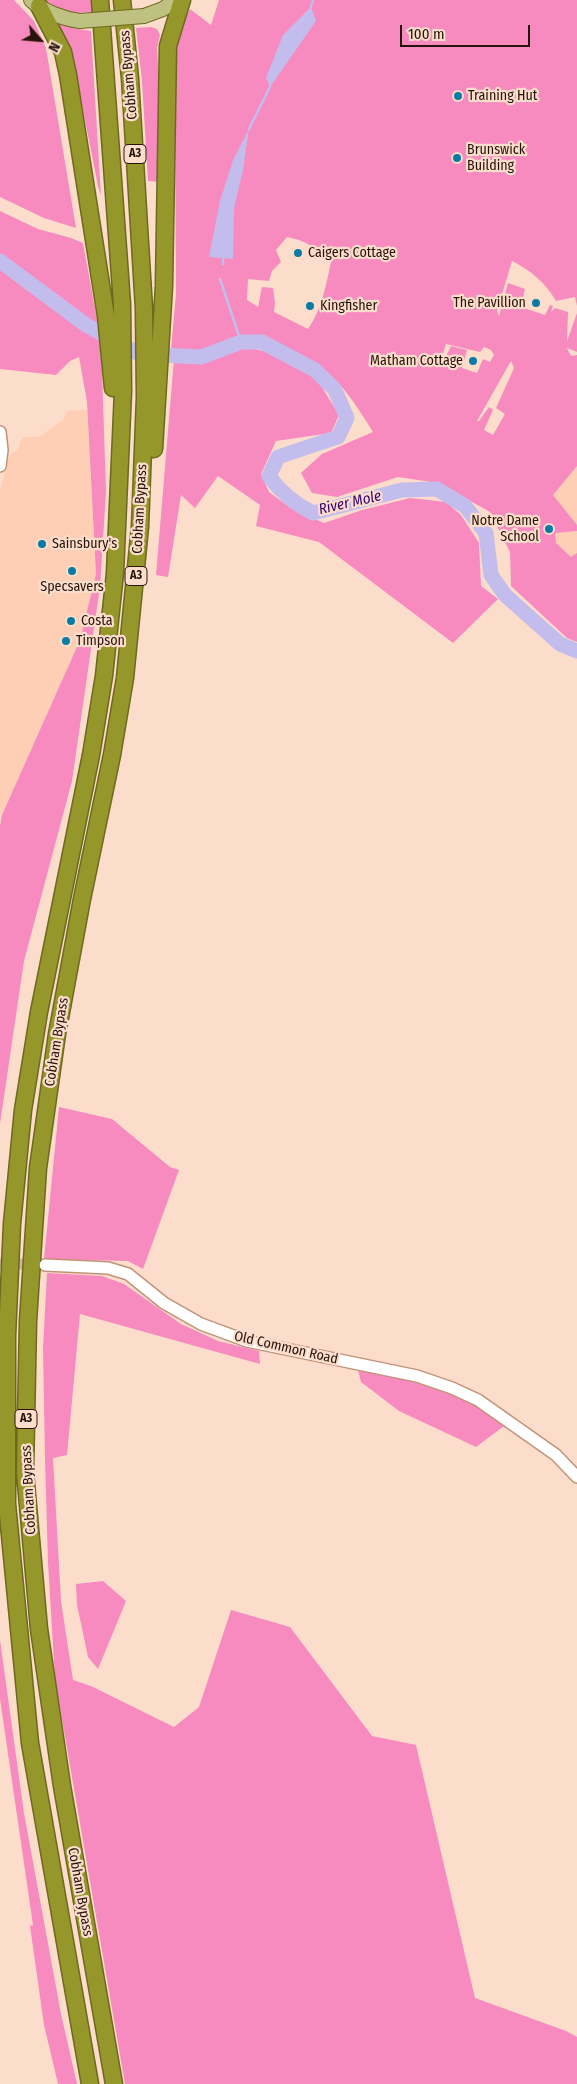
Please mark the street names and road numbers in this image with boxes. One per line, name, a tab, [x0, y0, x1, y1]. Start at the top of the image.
street label: Cobham Bypass	[117, 30, 141, 120]
road number: A3	[124, 144, 146, 164]
street label: Cobham Bypass	[129, 464, 151, 554]
road number: A3	[125, 566, 147, 586]
street label: Cobham Bypass	[42, 996, 72, 1088]
street label: Old Common Road	[232, 1328, 340, 1368]
road number: A3	[15, 1410, 37, 1428]
street label: Cobham Bypass	[18, 1445, 40, 1535]
street label: Cobham Bypass	[64, 1846, 96, 1938]

